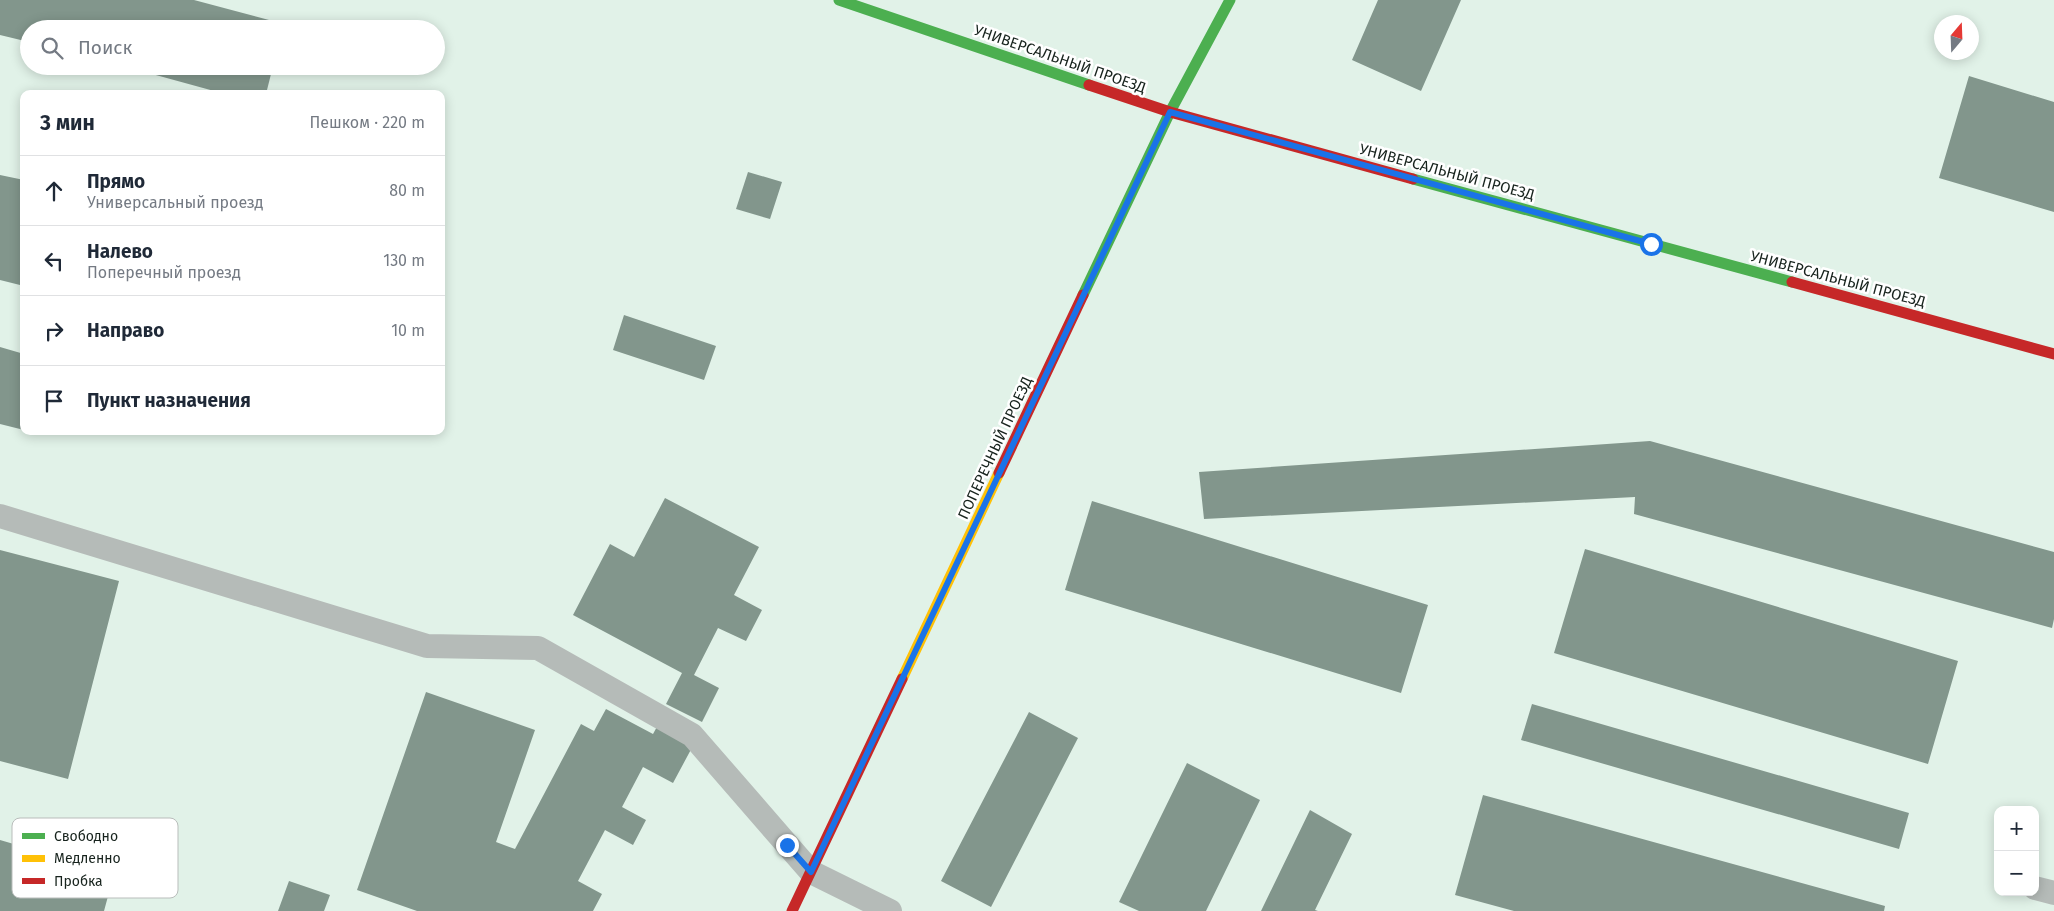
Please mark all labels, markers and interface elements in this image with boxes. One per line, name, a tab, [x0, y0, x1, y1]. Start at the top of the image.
north arrow	[1934, 15, 1979, 60]
search box	[20, 20, 445, 75]
street label: УНИВЕРСАЛЬНЫЙ ПРОЕЗД	[972, 21, 1148, 97]
icon: search	[38, 34, 66, 62]
text: Поиск	[78, 36, 132, 59]
text: 3 мин	[40, 110, 95, 136]
text: Пешком · 220 m	[309, 113, 425, 132]
street label: УНИВЕРСАЛЬНЫЙ ПРОЕЗД	[1357, 140, 1537, 204]
text: Прямо	[87, 170, 145, 193]
icon: ahead	[40, 177, 68, 205]
text: 80 m	[389, 181, 425, 200]
text: Универсальный проезд	[87, 193, 264, 212]
route start	[1640, 233, 1663, 256]
text: Налево	[87, 240, 153, 263]
icon: left	[40, 247, 68, 275]
street label: УНИВЕРСАЛЬНЫЙ ПРОЕЗД	[1748, 247, 1928, 311]
text: 130 m	[383, 251, 425, 270]
text: Поперечный проезд	[87, 263, 241, 282]
icon: right	[40, 317, 68, 345]
text: Направо	[87, 319, 164, 342]
text: 10 m	[391, 321, 425, 340]
street label: ПОПЕРЕЧНЫЙ ПРОЕЗД	[954, 374, 1036, 522]
icon: arrive	[40, 387, 68, 415]
text: Пункт назначения	[87, 389, 251, 412]
map controls	[1994, 806, 2039, 896]
button: +	[1994, 806, 2039, 851]
legend	[12, 818, 178, 898]
text: Свободно	[54, 828, 118, 845]
route end	[776, 834, 799, 857]
text: Медленно	[54, 850, 121, 867]
button: −	[1994, 851, 2039, 896]
text: Пробка	[54, 873, 103, 890]

